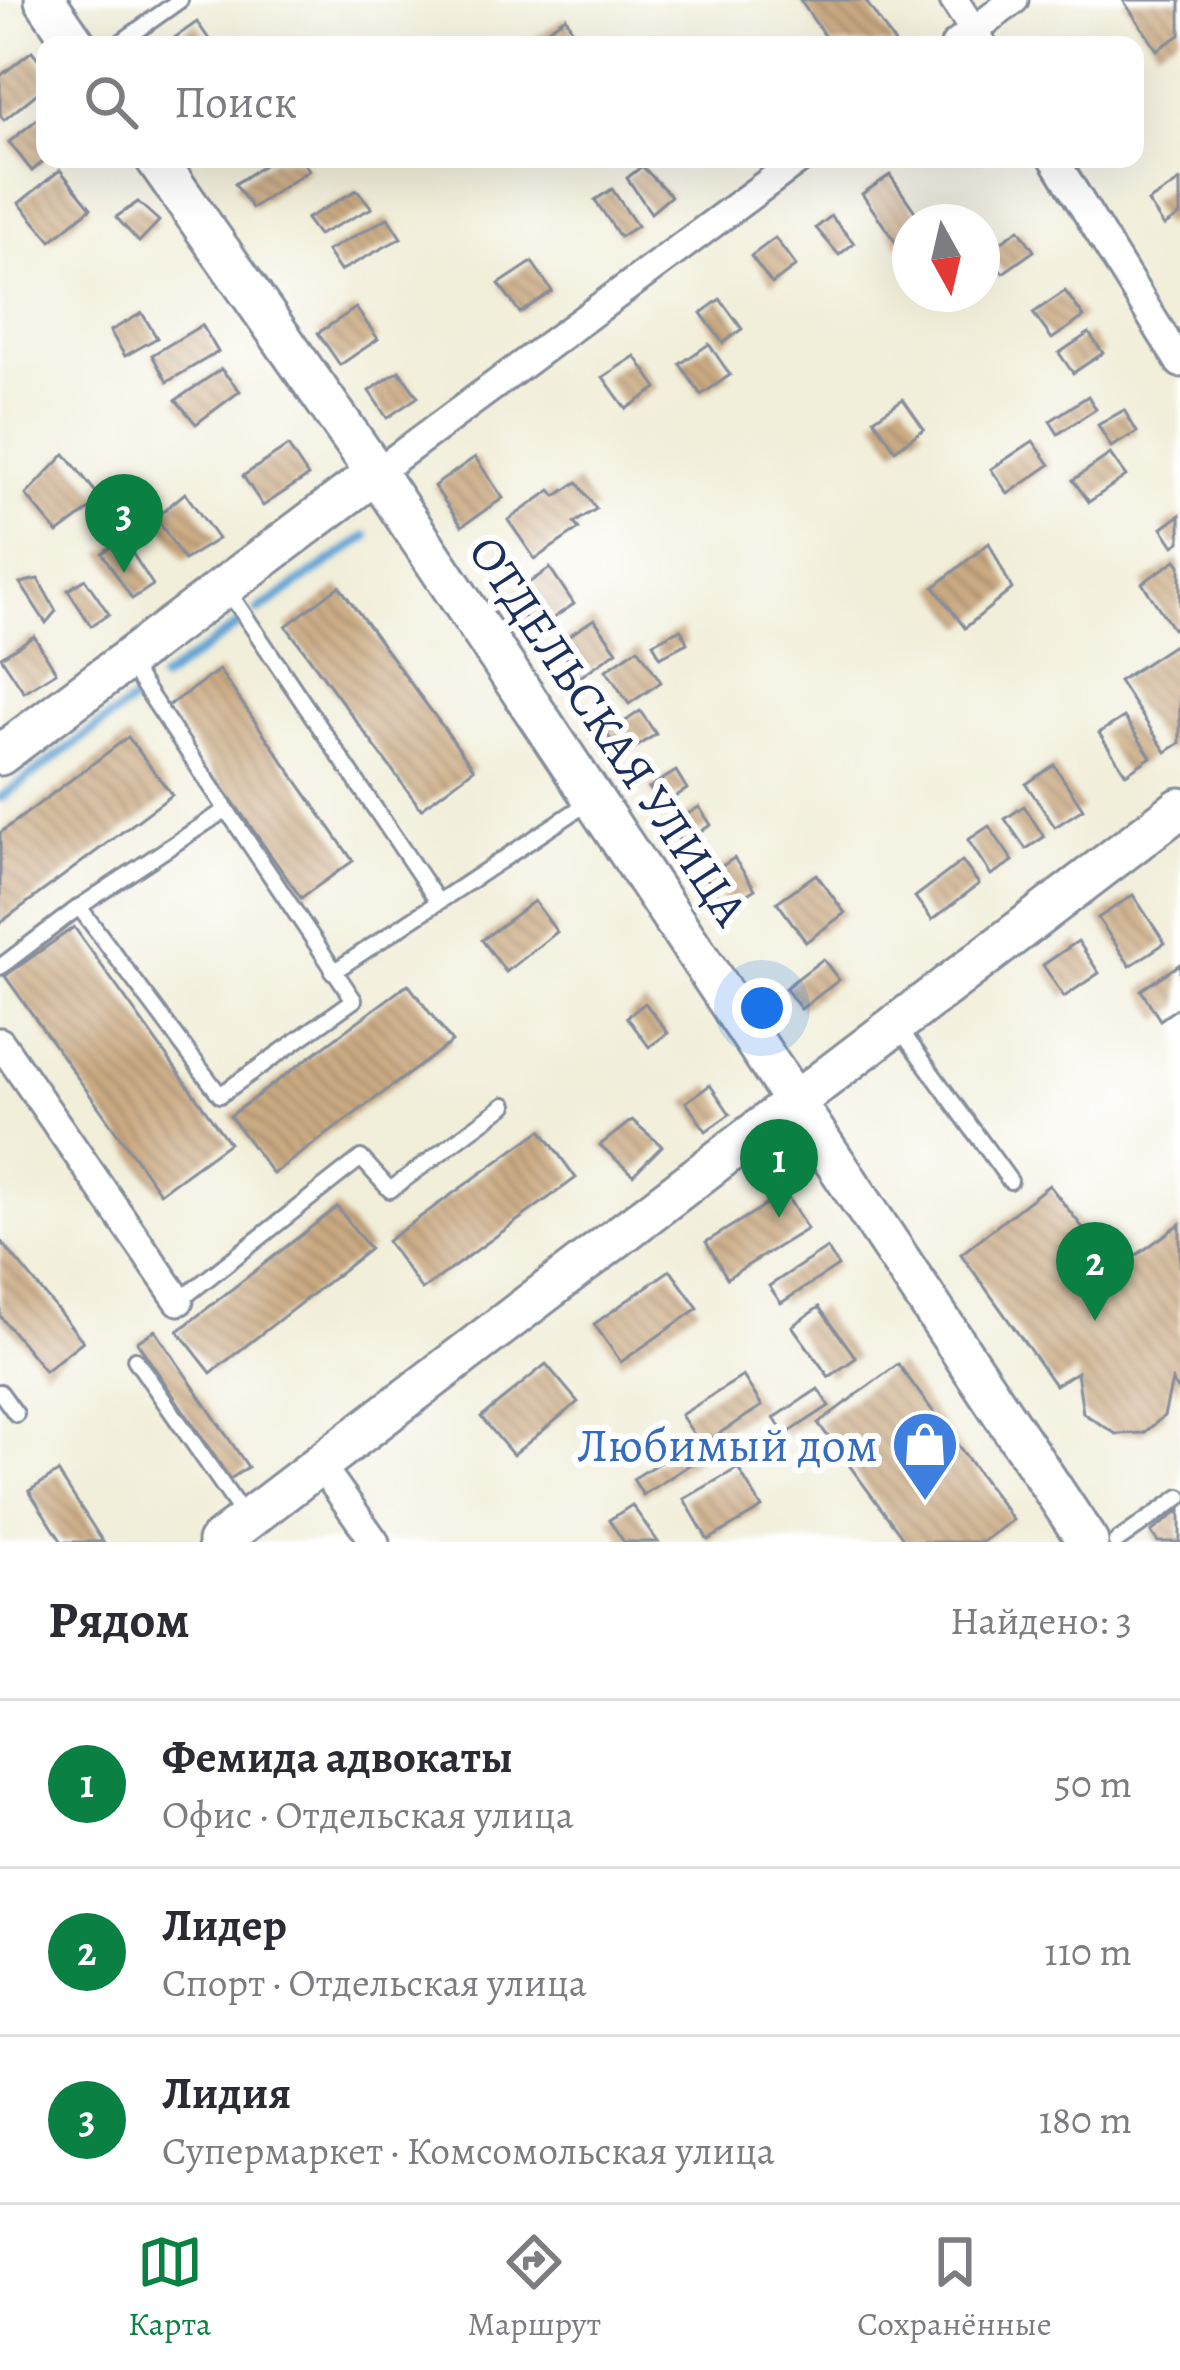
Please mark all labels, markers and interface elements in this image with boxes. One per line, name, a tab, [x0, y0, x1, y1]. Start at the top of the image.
search box	[36, 36, 1144, 168]
icon: search	[78, 69, 144, 135]
text: Поиск	[174, 71, 297, 133]
north arrow	[892, 204, 1000, 312]
pin: 3	[85, 474, 163, 573]
street label: ОТДЕЛЬСКАЯ УЛИЦА	[453, 523, 764, 939]
your location	[732, 978, 792, 1038]
pin: 1	[740, 1119, 818, 1218]
pin: 2	[1056, 1222, 1134, 1321]
shop icon: Любимый дом	[890, 1409, 960, 1503]
place label: Любимый дом	[577, 1412, 878, 1478]
text: Рядом	[48, 1585, 190, 1655]
text: Найдено: 3	[950, 1594, 1132, 1647]
text: Фемида адвокаты	[162, 1726, 513, 1788]
text: 1	[80, 1757, 94, 1810]
text: 50 m	[1054, 1757, 1132, 1810]
text: Офис · Отдельская улица	[162, 1788, 574, 1841]
text: Лидер	[162, 1894, 287, 1956]
text: 2	[78, 1925, 96, 1978]
text: 110 m	[1044, 1925, 1132, 1978]
text: Спорт · Отдельская улица	[162, 1956, 587, 2009]
text: Лидия	[162, 2062, 291, 2124]
text: 3	[79, 2093, 95, 2146]
text: 180 m	[1039, 2093, 1132, 2146]
text: Супермаркет · Комсомольская улица	[162, 2124, 775, 2177]
tab: Карта	[128, 2229, 211, 2346]
tab: Маршрут	[468, 2229, 601, 2346]
tab: Сохранённые	[857, 2229, 1052, 2346]

